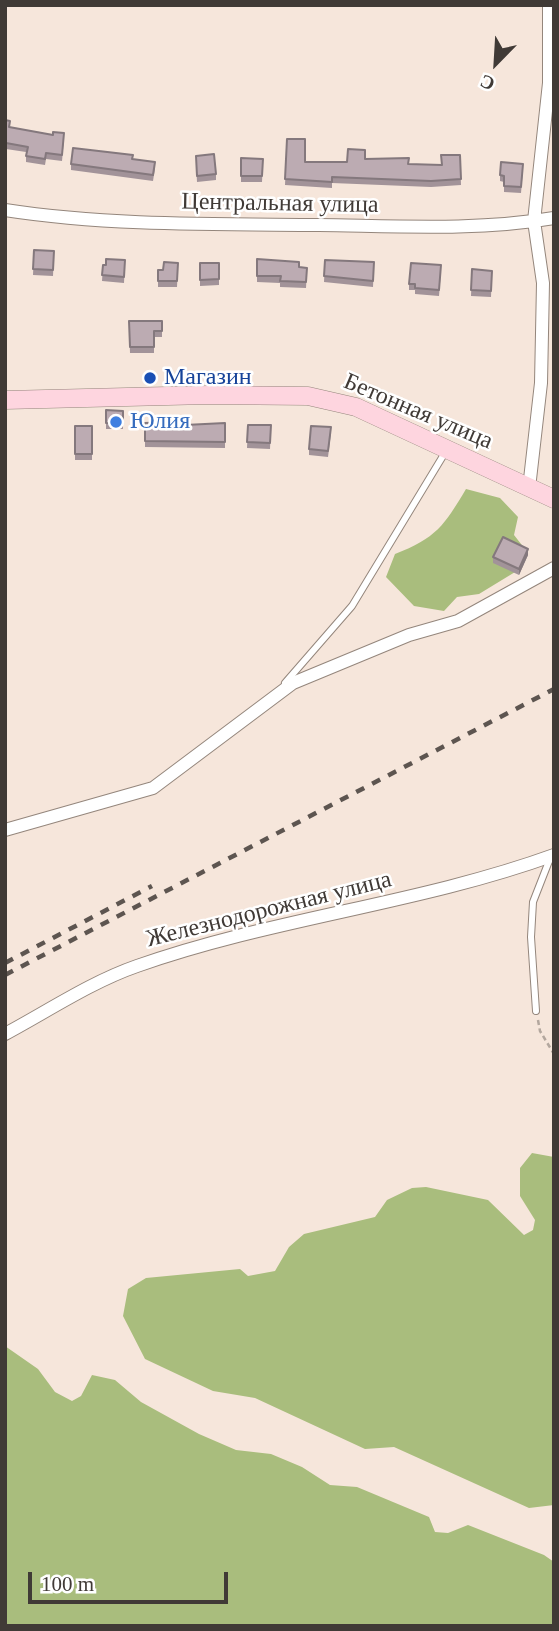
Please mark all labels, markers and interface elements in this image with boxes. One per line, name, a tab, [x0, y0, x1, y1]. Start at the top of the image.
north arrow	[461, 28, 531, 98]
text: С	[477, 70, 498, 95]
street label: Центральная улица	[181, 188, 379, 220]
place label: Магазин	[164, 364, 252, 392]
street label: Бетонная улица	[339, 368, 497, 456]
marker: Магазин	[142, 370, 158, 386]
place label: Юлия	[130, 408, 190, 436]
marker: Юлия	[108, 414, 124, 430]
street label: Железнодорожная улица	[144, 866, 394, 954]
scale bar	[32, 1558, 231, 1602]
text: 100 m	[41, 1572, 94, 1596]

